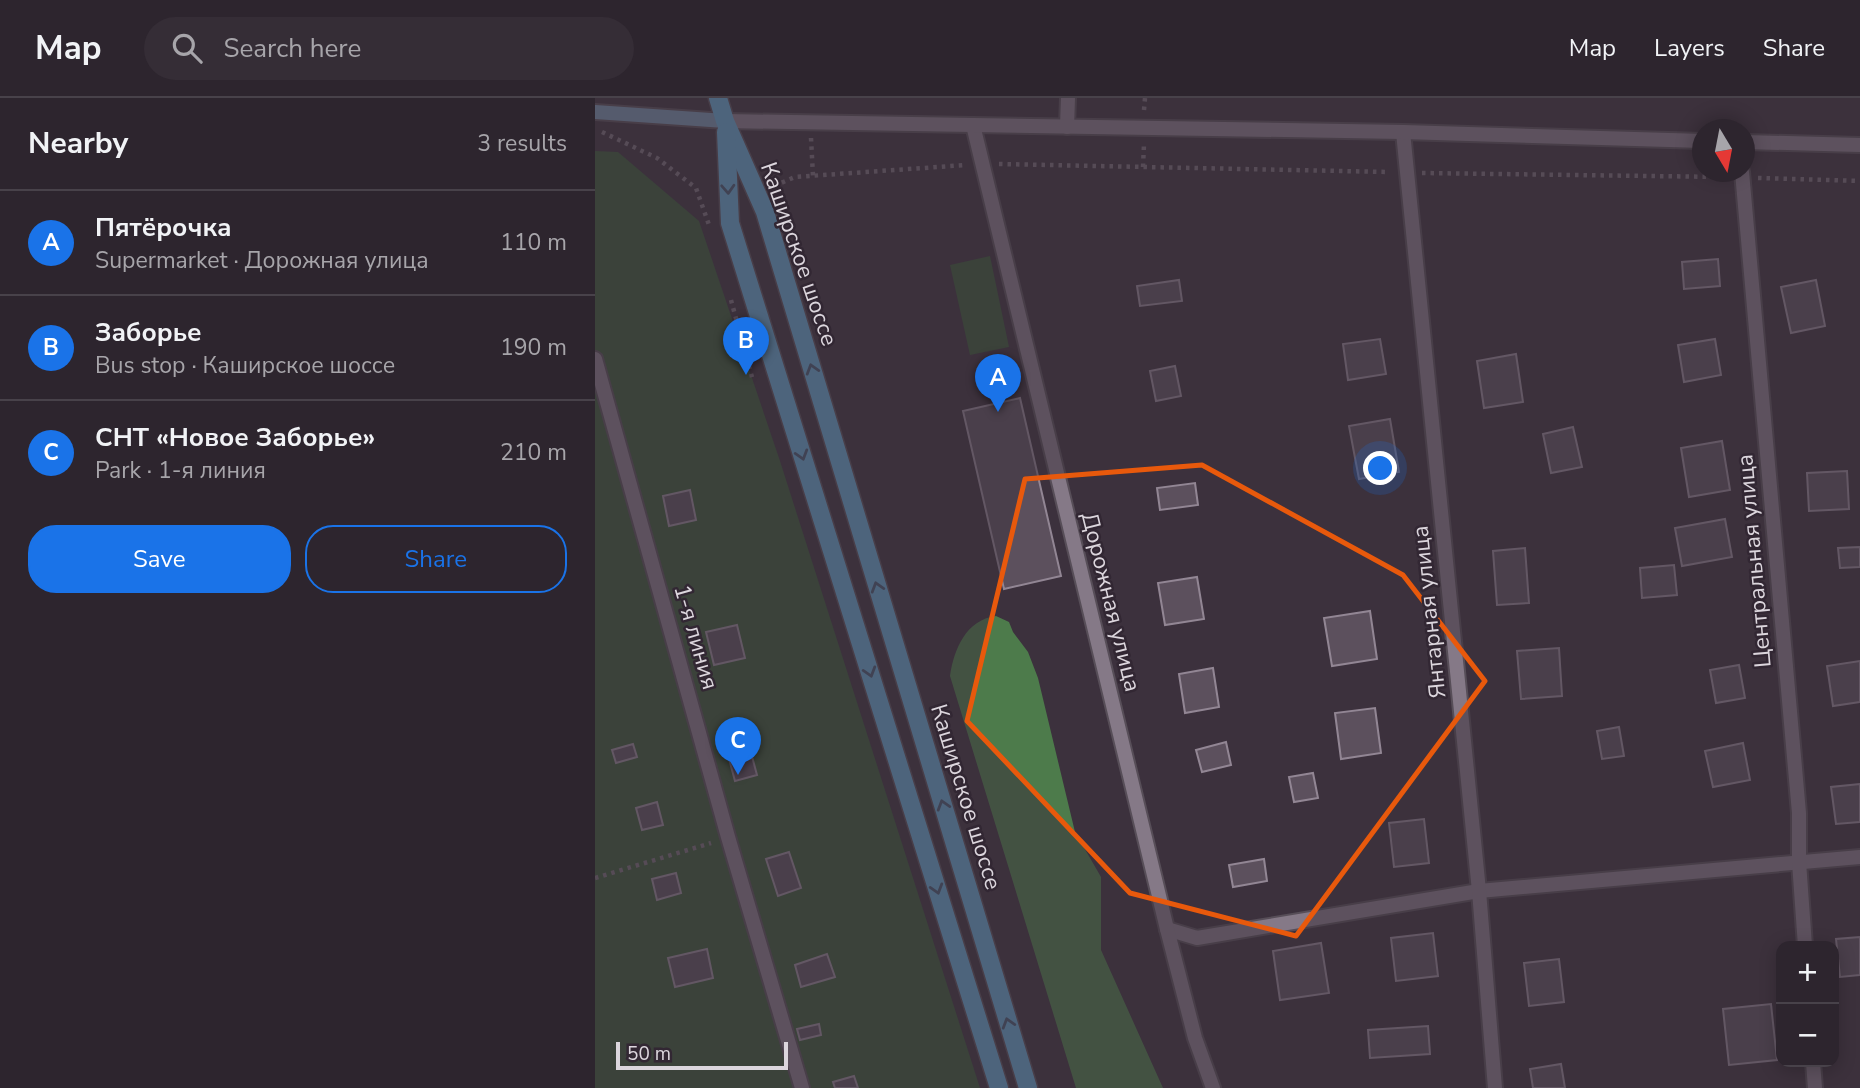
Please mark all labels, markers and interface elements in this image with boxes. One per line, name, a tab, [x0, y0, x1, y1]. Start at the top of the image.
search box	[144, 17, 634, 80]
text: Map	[35, 26, 102, 71]
icon: search	[168, 29, 206, 67]
text: Search here	[224, 31, 361, 66]
text: Map	[1569, 32, 1616, 64]
text: Layers	[1654, 32, 1725, 64]
text: Share	[1763, 32, 1825, 64]
north arrow	[1692, 119, 1755, 182]
text: Nearby	[28, 123, 128, 164]
text: 3 results	[477, 128, 567, 159]
street label: Каширское шоссе	[753, 158, 845, 350]
one-way arrow	[721, 184, 736, 195]
text: Пятёрочка	[95, 210, 232, 245]
text: A	[42, 227, 60, 258]
text: 110 m	[500, 227, 567, 258]
text: Supermarket · Дорожная улица	[95, 245, 429, 276]
text: Заборье	[95, 315, 202, 350]
pin: B	[723, 317, 769, 375]
text: B	[43, 332, 59, 363]
text: 190 m	[500, 332, 567, 363]
text: Bus stop · Каширское шоссе	[95, 350, 395, 381]
pin: A	[975, 354, 1021, 412]
one-way arrow	[805, 363, 820, 375]
text: СНТ «Новое Заборье»	[95, 420, 375, 455]
text: C	[43, 437, 59, 468]
text: 210 m	[500, 437, 567, 468]
one-way arrow	[794, 448, 808, 461]
your location	[1363, 451, 1397, 485]
street label: Центральная улица	[1729, 453, 1779, 669]
text: Park · 1-я линия	[95, 455, 266, 486]
street label: Дорожная улица	[1074, 509, 1148, 695]
street label: Янтарная улица	[1405, 524, 1453, 700]
button: Save	[28, 525, 291, 593]
button: Share	[305, 525, 567, 593]
street label: 1-я линия	[666, 581, 726, 693]
one-way arrow	[871, 581, 886, 593]
one-way arrow	[861, 666, 876, 678]
street label: Каширское шоссе	[923, 700, 1009, 894]
pin: C	[715, 717, 761, 775]
one-way arrow	[936, 799, 951, 811]
one-way arrow	[929, 883, 943, 895]
map controls	[1776, 941, 1839, 1067]
button: +	[1776, 941, 1839, 1004]
button: −	[1776, 1004, 1839, 1067]
one-way arrow	[1002, 1017, 1017, 1029]
scale bar	[616, 1039, 787, 1071]
text: 50 m	[627, 1041, 671, 1067]

